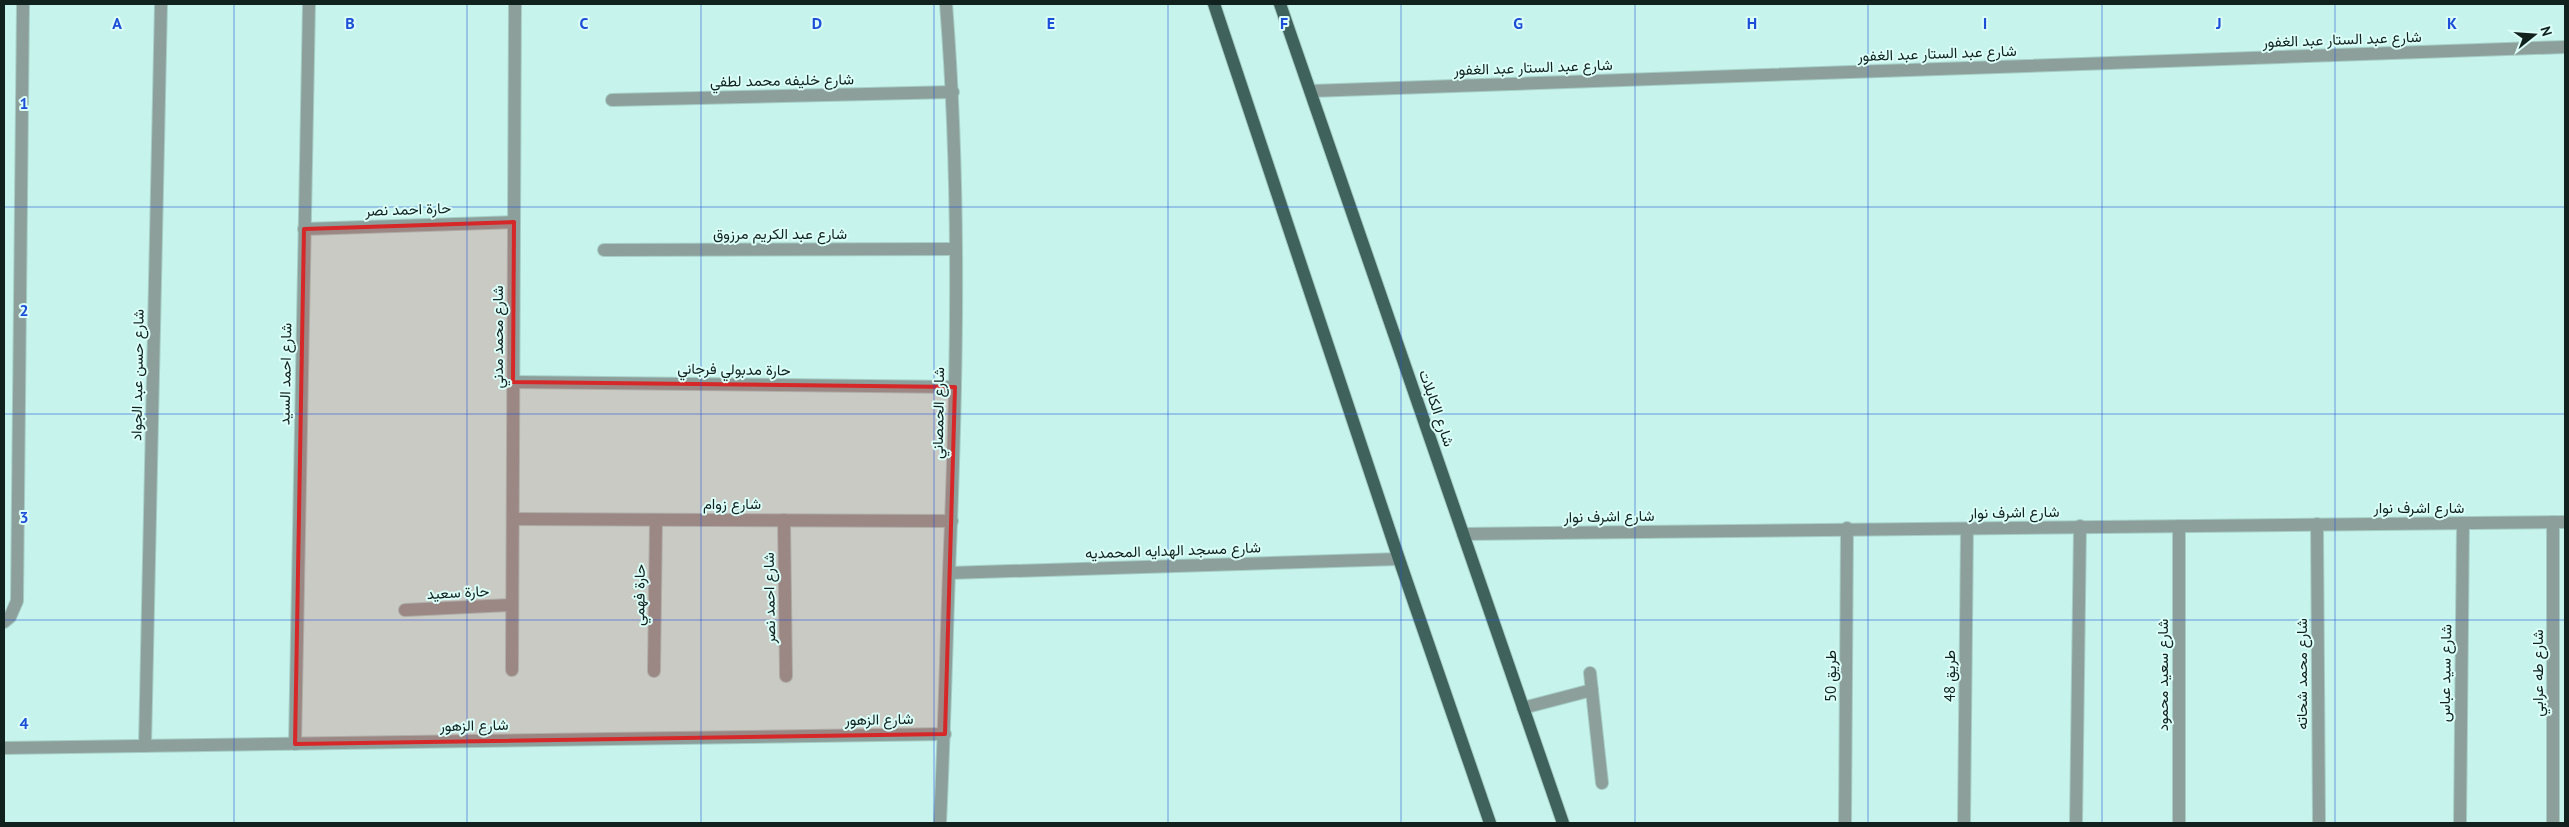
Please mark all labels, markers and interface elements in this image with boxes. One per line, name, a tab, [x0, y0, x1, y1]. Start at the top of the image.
north arrow	[2509, 10, 2559, 60]
text: A	[112, 13, 122, 33]
text: B	[345, 13, 355, 33]
text: C	[580, 13, 589, 33]
text: D	[812, 13, 822, 33]
text: E	[1047, 13, 1055, 33]
text: F	[1280, 13, 1288, 33]
text: G	[1513, 13, 1523, 33]
text: H	[1747, 13, 1757, 33]
text: I	[1983, 13, 1987, 33]
text: J	[2215, 13, 2222, 33]
text: K	[2447, 13, 2457, 33]
text: N	[2536, 24, 2556, 38]
street label: شارع عبد الستار عبد الغفور	[2261, 27, 2422, 53]
street label: شارع عبد الستار عبد الغفور	[1856, 41, 2017, 67]
street label: شارع عبد الستار عبد الغفور	[1452, 55, 1613, 81]
street label: شارع خليفه محمد لطفي	[710, 69, 854, 95]
text: 1	[19, 93, 29, 113]
street label: حارة احمد نصر	[364, 198, 451, 220]
street label: شارع عبد الكريم مرزوق	[713, 224, 847, 245]
street label: شارع محمد مدني	[488, 285, 511, 388]
text: 2	[19, 300, 29, 320]
street label: شارع حسن عبد الجواد	[126, 309, 150, 441]
street label: شارع احمد السيد	[275, 323, 297, 425]
street label: حارة مدبولي فرجاني	[677, 359, 791, 383]
street label: شارع الحمصاني	[928, 367, 952, 459]
street label: شارع الكابلات	[1413, 367, 1459, 450]
street label: شارع زوام	[703, 494, 761, 515]
street label: شارع اشرف نوار	[2373, 498, 2465, 519]
street label: شارع اشرف نوار	[1967, 502, 2060, 524]
street label: شارع اشرف نوار	[1562, 506, 1655, 528]
text: 3	[19, 507, 29, 527]
street label: شارع مسجد الهدايه المحمديه	[1085, 537, 1261, 565]
street label: شارع احمد نصر	[759, 552, 781, 645]
street label: حارة فهمي	[629, 564, 653, 626]
street label: حارة سعيد	[426, 581, 490, 603]
street label: شارع سعيد محمود	[2153, 618, 2174, 731]
street label: شارع محمد شحاته	[2292, 618, 2313, 730]
street label: شارع سيد عباس	[2435, 624, 2457, 722]
street label: شارع طه عرابي	[2528, 629, 2551, 717]
street label: طريق 50	[1821, 650, 1841, 702]
street label: طريق 48	[1940, 650, 1960, 702]
street label: شارع الزهور	[843, 709, 914, 731]
text: 4	[19, 713, 29, 733]
street label: شارع الزهور	[438, 715, 509, 737]

